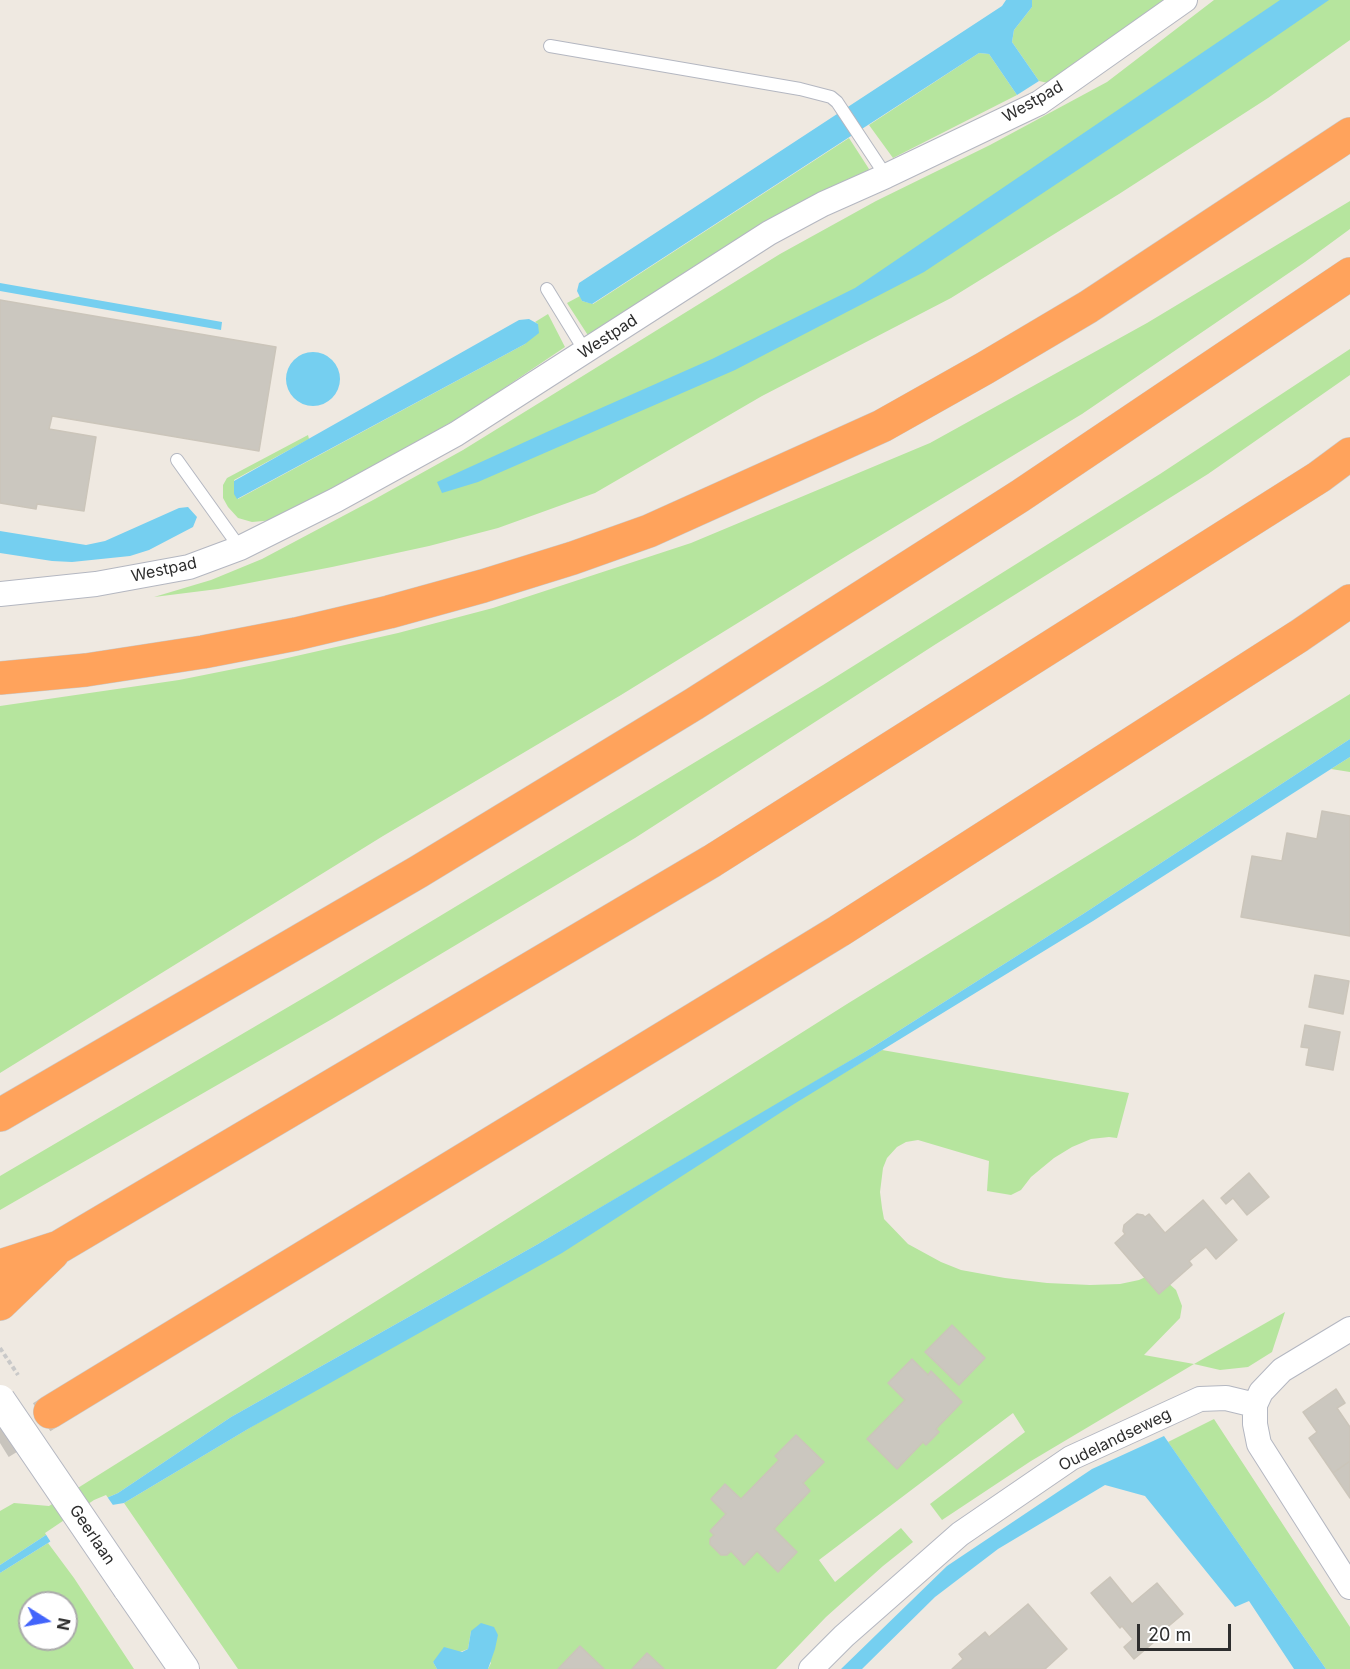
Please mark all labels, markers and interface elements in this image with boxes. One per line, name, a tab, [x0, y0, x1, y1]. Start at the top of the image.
street label: Westpad	[999, 77, 1067, 127]
street label: Westpad	[575, 311, 641, 363]
street label: Westpad	[129, 554, 199, 586]
street label: Oudelandseweg	[1056, 1405, 1174, 1475]
street label: Geerlaan	[65, 1501, 119, 1569]
north arrow	[18, 1591, 78, 1651]
scale bar	[1140, 1612, 1234, 1650]
text: N	[53, 1616, 75, 1632]
text: 20 m	[1148, 1624, 1191, 1645]

